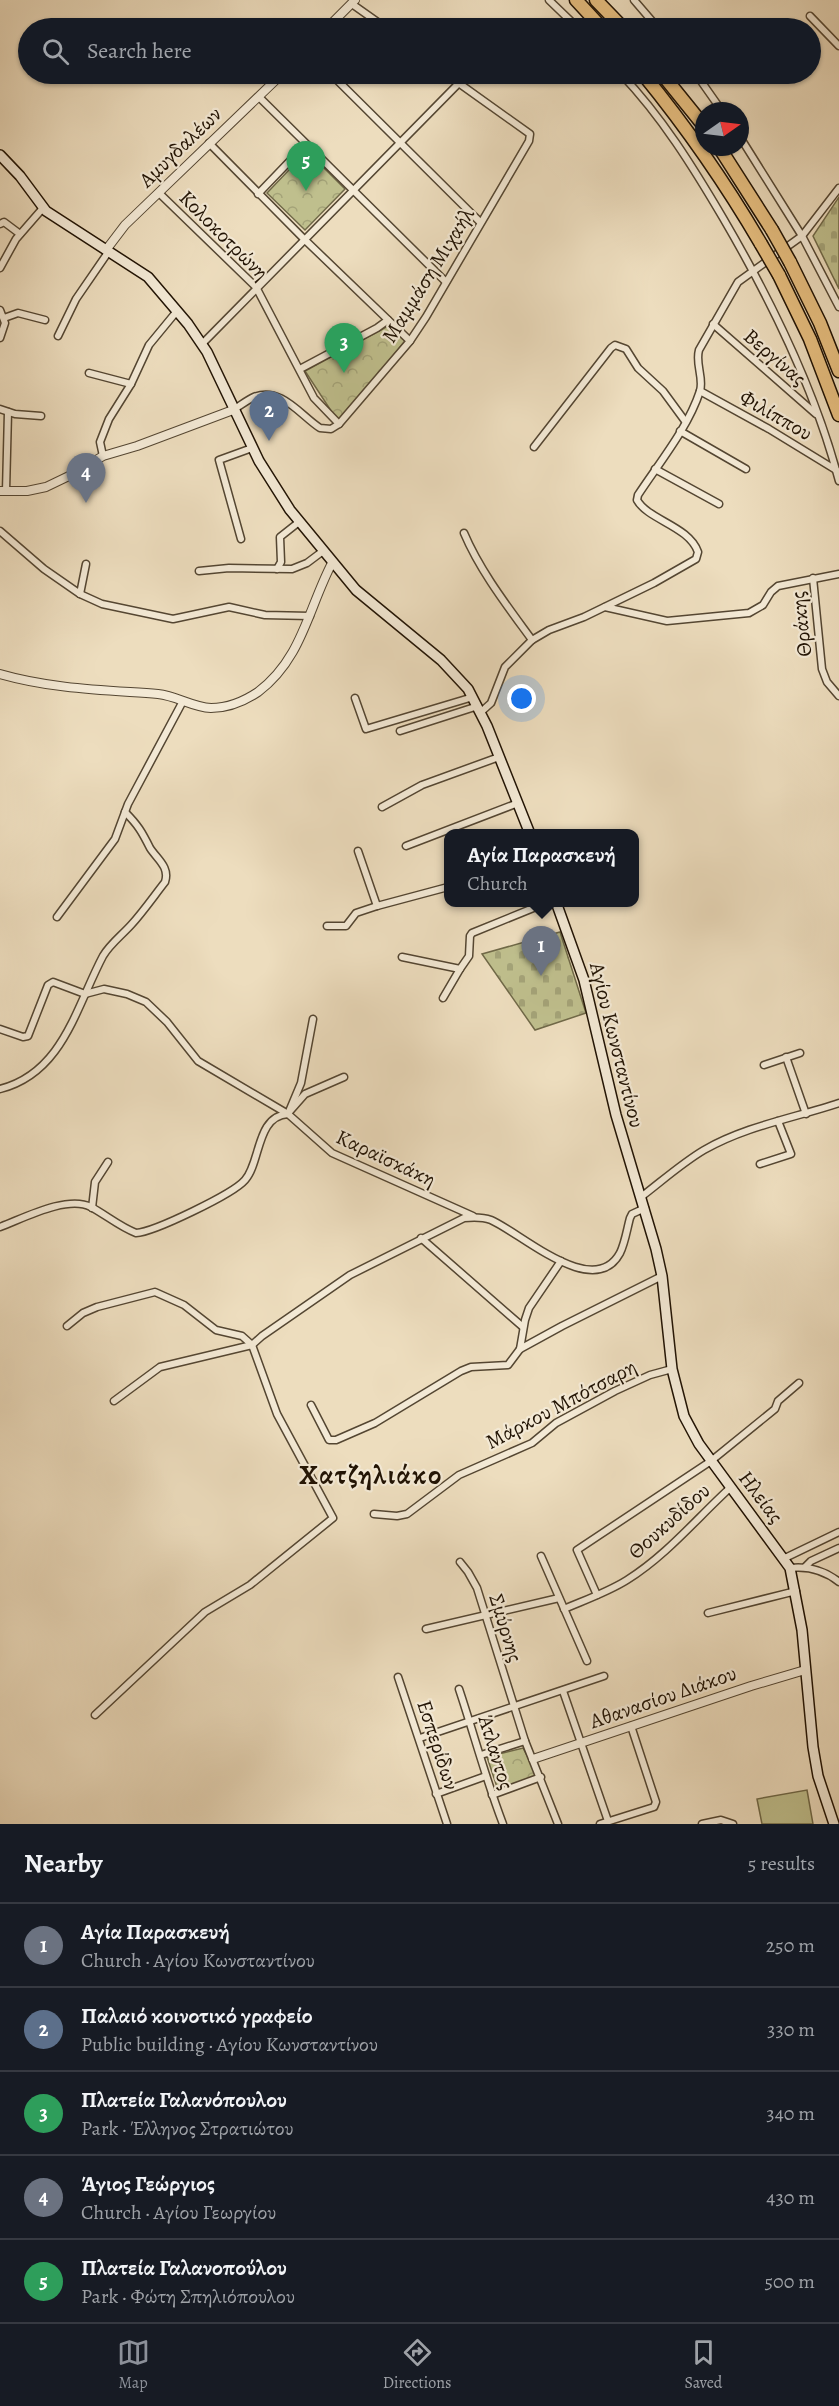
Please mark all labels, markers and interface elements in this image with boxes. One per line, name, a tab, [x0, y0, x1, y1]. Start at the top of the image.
search box	[18, 18, 821, 84]
icon: search	[39, 35, 72, 68]
text: Search here	[87, 36, 192, 66]
street label: Αμυγδαλέων	[132, 100, 228, 194]
north arrow	[695, 102, 749, 156]
pin: 5	[286, 142, 326, 191]
street label: Κολοκοτρώνη	[173, 184, 275, 286]
street label: Μαμμάση Μιχαήλ	[375, 202, 481, 348]
street label: Βεργίνας	[738, 322, 812, 392]
pin: 3	[324, 324, 364, 373]
street label: Φιλίππου	[735, 383, 817, 447]
pin: 2	[250, 392, 288, 441]
pin: 4	[66, 454, 106, 503]
street label: Θράκης	[784, 590, 818, 658]
your location	[507, 684, 536, 713]
popup	[444, 829, 639, 907]
text: Αγία Παρασκευή	[467, 840, 616, 870]
text: Church	[467, 870, 528, 897]
pin: 1	[522, 926, 560, 976]
street label: Αγίου Κωνσταντίνου	[583, 958, 651, 1131]
street label: Καραϊσκάκη	[332, 1123, 440, 1193]
street label: Μάρκου Μπότσαρη	[481, 1352, 641, 1456]
district label: Χατζηλιάκο	[299, 1457, 443, 1493]
street label: Ηλείας	[732, 1465, 790, 1529]
street label: Θουκυδίδου	[622, 1477, 716, 1565]
street label: Σμύρνης	[482, 1590, 530, 1666]
street label: Αθανασίου Διάκου	[585, 1659, 740, 1736]
street label: Εσπερίδων	[410, 1697, 466, 1794]
street label: Άτλαντος	[471, 1711, 521, 1793]
text: Nearby	[24, 1846, 103, 1881]
text: 5 results	[748, 1850, 815, 1877]
text: Αγία Παρασκευή	[81, 1917, 230, 1947]
text: 1	[40, 1932, 47, 1959]
text: 250 m	[766, 1932, 815, 1959]
text: Church · Αγίου Κωνσταντίνου	[81, 1947, 315, 1974]
text: Παλαιό κοινοτικό γραφείο	[81, 2001, 313, 2031]
text: 2	[39, 2016, 48, 2043]
text: 330 m	[767, 2016, 815, 2043]
text: Public building · Αγίου Κωνσταντίνου	[81, 2031, 378, 2058]
text: Πλατεία Γαλανόπουλου	[81, 2085, 287, 2115]
text: 3	[39, 2100, 48, 2127]
text: 340 m	[766, 2100, 815, 2127]
text: Park · Έλληνος Στρατιώτου	[81, 2115, 294, 2142]
text: Άγιος Γεώργιος	[81, 2169, 215, 2199]
text: 4	[39, 2184, 48, 2211]
text: 430 m	[766, 2184, 815, 2211]
text: Church · Αγίου Γεωργίου	[81, 2199, 276, 2226]
text: Πλατεία Γαλανοπούλου	[81, 2253, 287, 2283]
text: 5	[39, 2268, 48, 2295]
text: 500 m	[764, 2268, 815, 2295]
text: Park · Φώτη Σπηλιόπουλου	[81, 2283, 295, 2310]
tab: Map	[117, 2336, 150, 2394]
tab: Directions	[383, 2336, 451, 2394]
tab: Saved	[684, 2336, 722, 2394]

